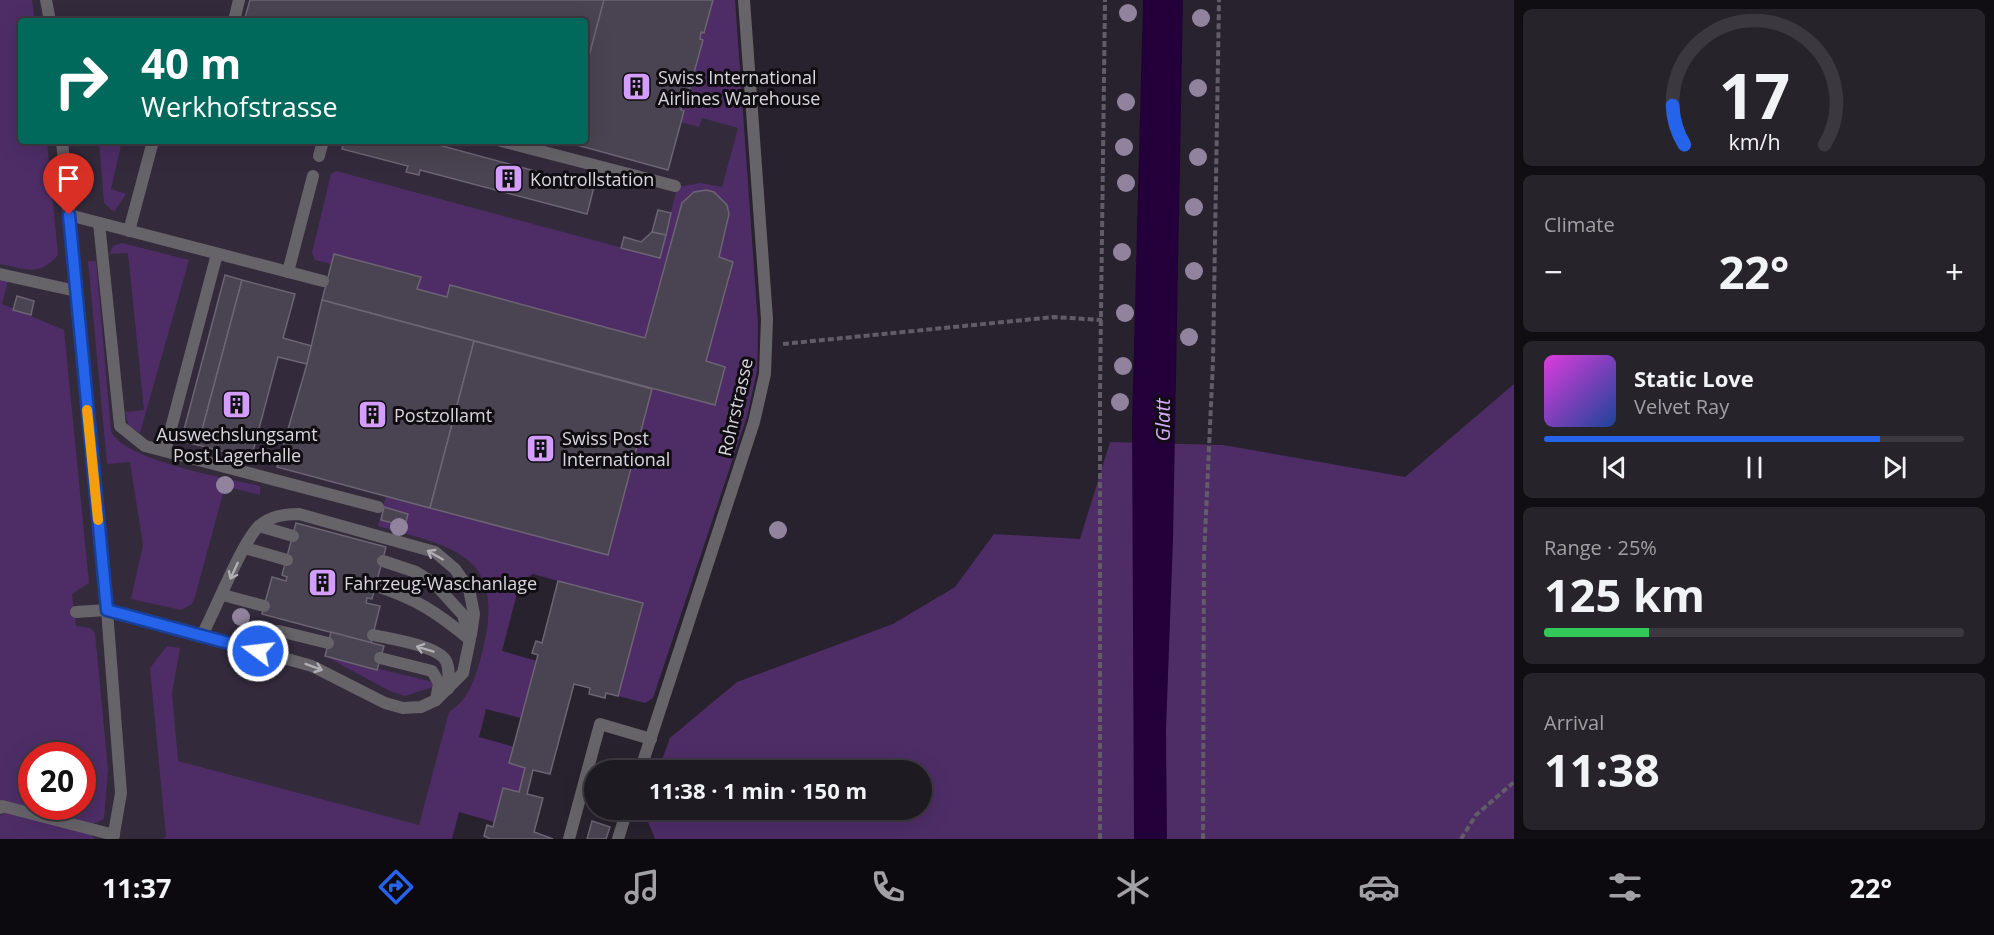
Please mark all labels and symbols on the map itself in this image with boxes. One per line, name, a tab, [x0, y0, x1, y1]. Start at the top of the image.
place label: Swiss International Airlines Warehouse	[658, 65, 820, 110]
building icon: Swiss International Airlines Warehouse	[621, 71, 653, 103]
pin	[43, 153, 94, 215]
building icon: Kontrollstation	[493, 163, 525, 195]
place label: Kontrollstation	[530, 167, 654, 191]
street label: Rohrstrasse	[712, 356, 758, 458]
building icon: Auswechslungsamt Post Lagerhalle	[221, 389, 253, 421]
water label: Glatt	[1149, 397, 1176, 442]
building icon: Postzollamt	[357, 399, 389, 431]
place label: Postzollamt	[394, 403, 492, 427]
place label: Auswechslungsamt Post Lagerhalle	[156, 422, 318, 467]
place label: Swiss Post International	[562, 426, 670, 471]
building icon: Swiss Post International	[525, 432, 557, 464]
one-way arrow	[427, 548, 444, 560]
one-way arrow	[228, 562, 240, 580]
building icon: Fahrzeug-Waschanlage	[307, 567, 339, 599]
place label: Fahrzeug-Waschanlage	[344, 571, 537, 595]
position arrow	[226, 619, 290, 683]
one-way arrow	[416, 643, 435, 654]
one-way arrow	[304, 662, 323, 673]
speed limit sign: 20	[18, 742, 96, 820]

